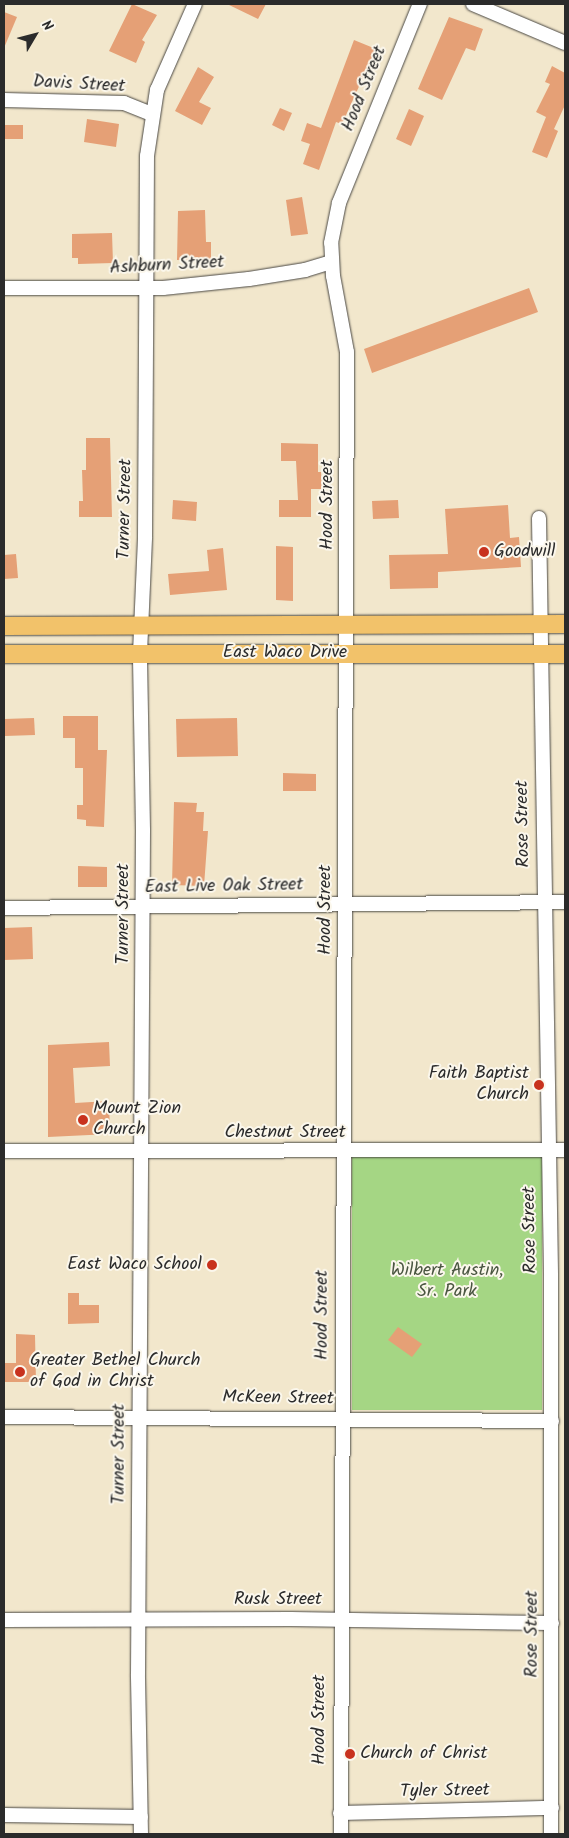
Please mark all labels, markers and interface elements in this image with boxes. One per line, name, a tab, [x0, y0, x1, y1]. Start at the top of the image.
north arrow	[10, 10, 60, 60]
text: N	[36, 16, 58, 36]
street label: Hood Street	[338, 43, 392, 135]
street label: Davis Street	[32, 72, 126, 98]
street label: Ashburn Street	[109, 252, 225, 280]
street label: Turner Street	[114, 458, 138, 560]
street label: Hood Street	[317, 460, 339, 550]
place label: Goodwill	[494, 541, 556, 563]
marker: Goodwill	[478, 546, 490, 558]
street label: East Waco Drive	[223, 642, 347, 664]
street label: Rose Street	[512, 780, 536, 868]
street label: Turner Street	[113, 864, 135, 964]
street label: Hood Street	[315, 865, 337, 955]
street label: East Live Oak Street	[145, 875, 303, 899]
place label: Faith Baptist Church	[429, 1064, 529, 1106]
marker: Faith Baptist Church	[533, 1079, 545, 1091]
place label: Mount Zion Church	[93, 1099, 181, 1142]
marker: Mount Zion Church	[77, 1114, 89, 1126]
street label: Chestnut Street	[224, 1122, 346, 1144]
street label: Rose Street	[519, 1186, 543, 1274]
place label: East Waco School	[67, 1254, 202, 1276]
marker: East Waco School	[206, 1259, 218, 1271]
park label: Wilbert Austin, Sr. Park	[391, 1261, 503, 1304]
street label: Hood Street	[312, 1270, 334, 1360]
place label: Greater Bethel Church of God in Christ	[30, 1351, 200, 1394]
marker: Greater Bethel Church of God in Christ	[14, 1366, 26, 1378]
street label: McKeen Street	[222, 1387, 334, 1411]
street label: Turner Street	[109, 1404, 131, 1504]
street label: Rusk Street	[234, 1589, 322, 1611]
street label: Rose Street	[522, 1590, 544, 1678]
street label: Hood Street	[309, 1675, 331, 1765]
place label: Church of Christ	[360, 1743, 487, 1765]
marker: Church of Christ	[344, 1748, 356, 1760]
street label: Tyler Street	[400, 1780, 490, 1804]

